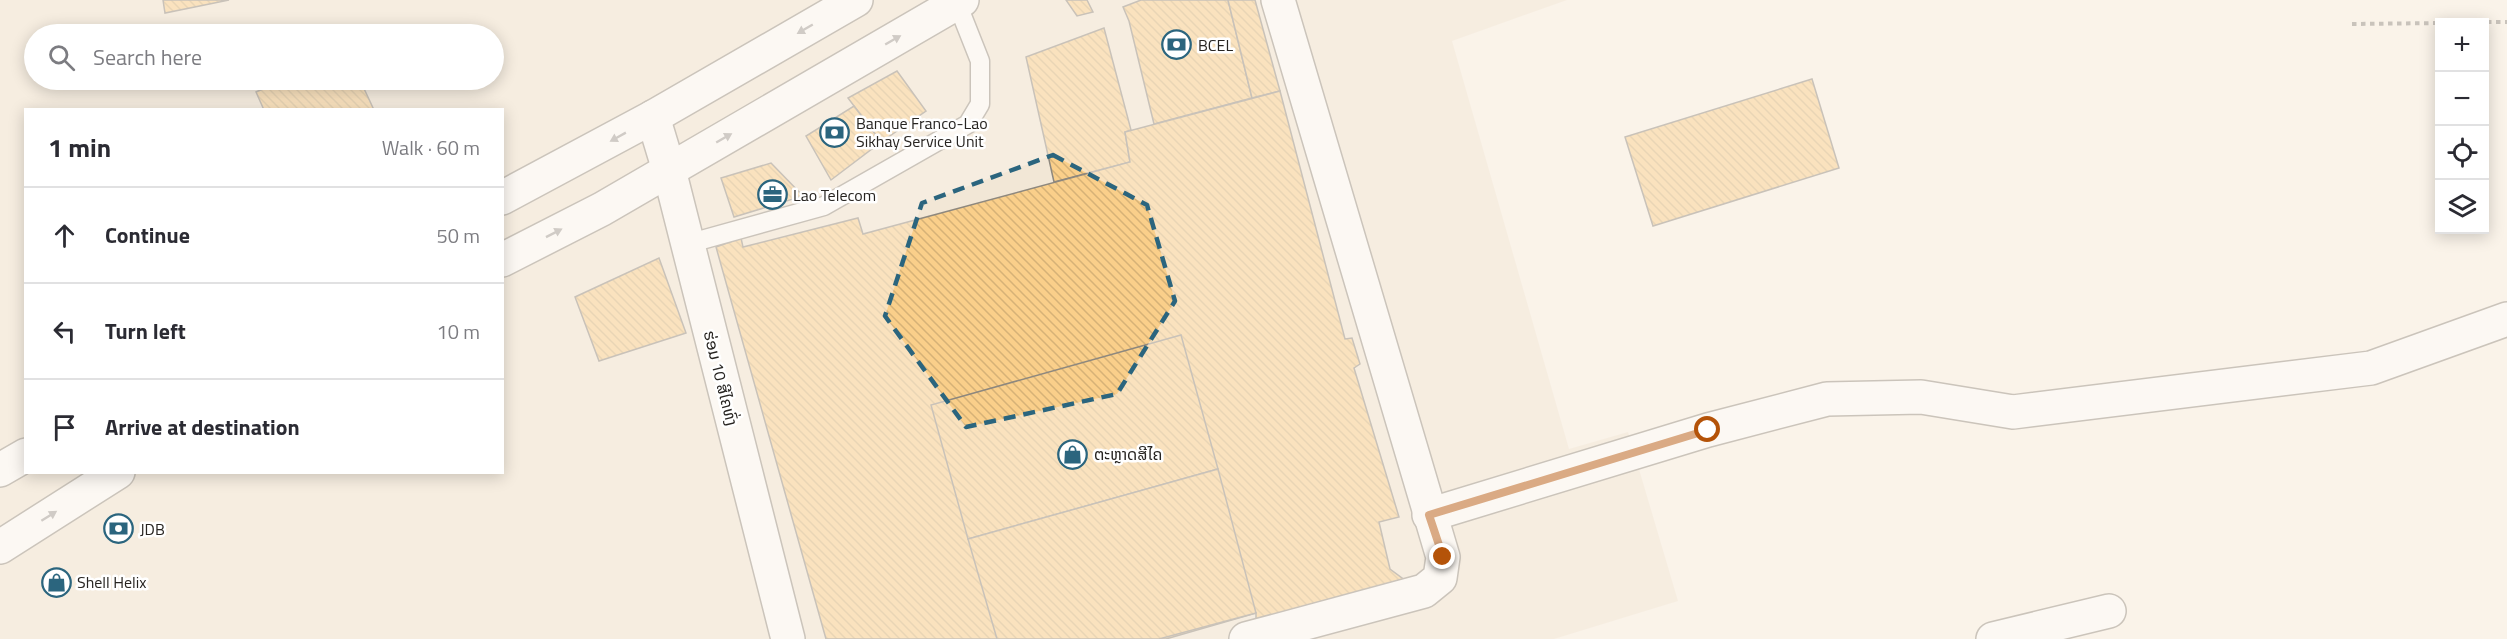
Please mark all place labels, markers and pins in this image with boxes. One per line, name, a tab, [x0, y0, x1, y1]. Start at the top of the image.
bank icon: BCEL	[1161, 29, 1193, 61]
place label: BCEL	[1198, 33, 1233, 57]
place label: Banque Franco-Lao Sikhay Service Unit	[856, 111, 988, 153]
bank icon: Banque Franco-Lao Sikhay Service Unit	[819, 116, 851, 148]
office icon: Lao Telecom	[756, 179, 788, 211]
place label: Lao Telecom	[793, 183, 876, 207]
shop icon: ຕະຫຼາດສີໄຄ	[1057, 438, 1089, 470]
place label: ຕະຫຼາດສີໄຄ	[1094, 442, 1162, 466]
bank icon: JDB	[103, 513, 135, 545]
place label: JDB	[140, 517, 165, 541]
shop icon: Shell Helix	[40, 566, 72, 598]
place label: Shell Helix	[77, 570, 147, 594]

